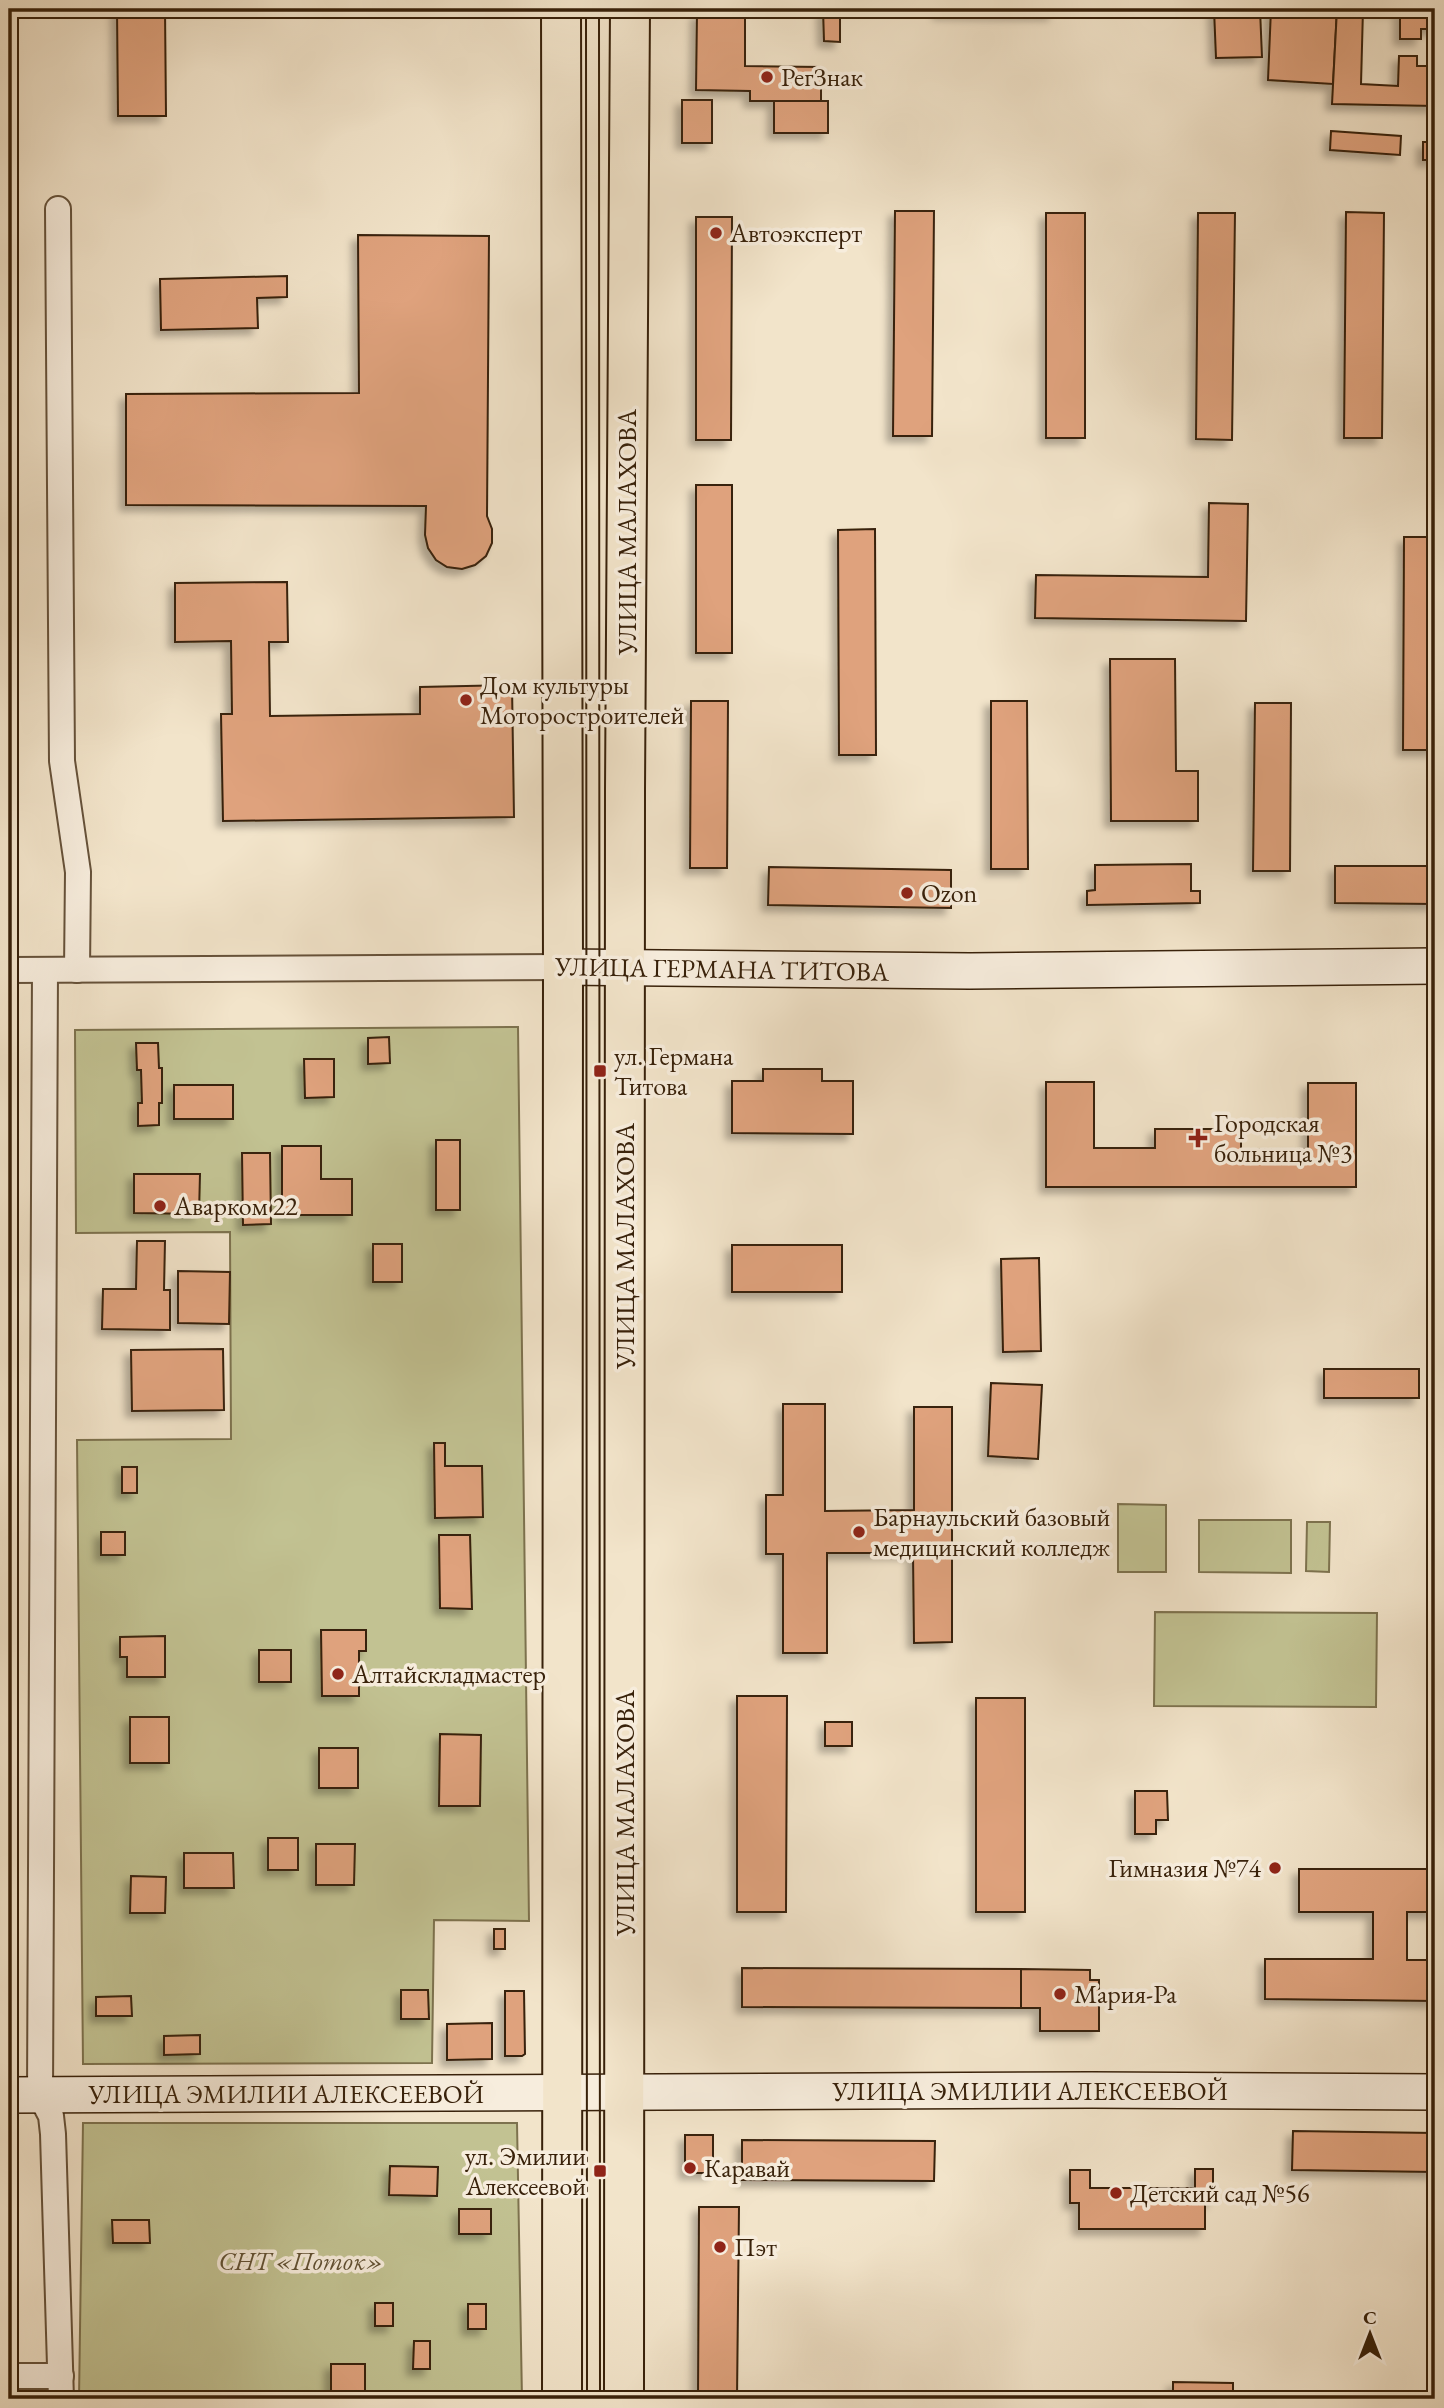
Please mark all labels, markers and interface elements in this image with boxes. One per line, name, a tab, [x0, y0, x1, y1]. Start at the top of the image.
place label: РегЗнак	[781, 60, 864, 94]
marker: РегЗнак	[759, 69, 775, 85]
place label: Автоэксперт	[729, 216, 863, 250]
marker: Автоэксперт	[708, 225, 724, 241]
street label: УЛИЦА МАЛАХОВА	[610, 408, 644, 656]
place label: Дом культуры Моторостроителей	[480, 668, 684, 732]
marker: Дом культуры Моторостроителей	[458, 692, 474, 708]
place label: Ozon	[921, 876, 978, 910]
marker: Ozon	[899, 885, 915, 901]
street label: УЛИЦА ГЕРМАНА ТИТОВА	[554, 949, 890, 989]
place label: ул. Германа Титова	[614, 1039, 734, 1103]
marker: ул. Германа Титова	[592, 1063, 608, 1079]
place label: Городская больница №3	[1214, 1106, 1352, 1170]
street label: УЛИЦА МАЛАХОВА	[608, 1122, 642, 1370]
marker: Городская больница №3	[1188, 1128, 1208, 1148]
place label: Аварком 22	[173, 1189, 298, 1223]
marker: Аварком 22	[152, 1198, 168, 1214]
place label: Барнаульский базовый медицинский колледж	[873, 1500, 1110, 1564]
marker: Барнаульский базовый медицинский колледж	[851, 1524, 867, 1540]
place label: Алтайскладмастер	[351, 1657, 546, 1691]
marker: Алтайскладмастер	[330, 1666, 346, 1682]
street label: УЛИЦА МАЛАХОВА	[608, 1689, 642, 1937]
place label: Гимназия №74	[1109, 1851, 1262, 1885]
marker: Гимназия №74	[1267, 1860, 1283, 1876]
place label: Мария-Ра	[1074, 1977, 1177, 2011]
marker: Мария-Ра	[1052, 1986, 1068, 2002]
street label: УЛИЦА ЭМИЛИИ АЛЕКСЕЕВОЙ	[831, 2074, 1228, 2108]
street label: УЛИЦА ЭМИЛИИ АЛЕКСЕЕВОЙ	[87, 2077, 484, 2111]
place label: ул. Эмилии Алексеевой	[465, 2139, 586, 2203]
place label: Каравай	[704, 2151, 790, 2185]
marker: Каравай	[682, 2160, 698, 2176]
marker: ул. Эмилии Алексеевой	[592, 2163, 608, 2179]
place label: Детский сад №56	[1130, 2176, 1310, 2210]
marker: Детский сад №56	[1108, 2185, 1124, 2201]
place label: Пэт	[734, 2230, 777, 2264]
marker: Пэт	[712, 2239, 728, 2255]
park label: СНТ «Поток»	[218, 2244, 384, 2278]
north arrow	[1336, 2300, 1406, 2370]
text: С	[1363, 2305, 1377, 2330]

